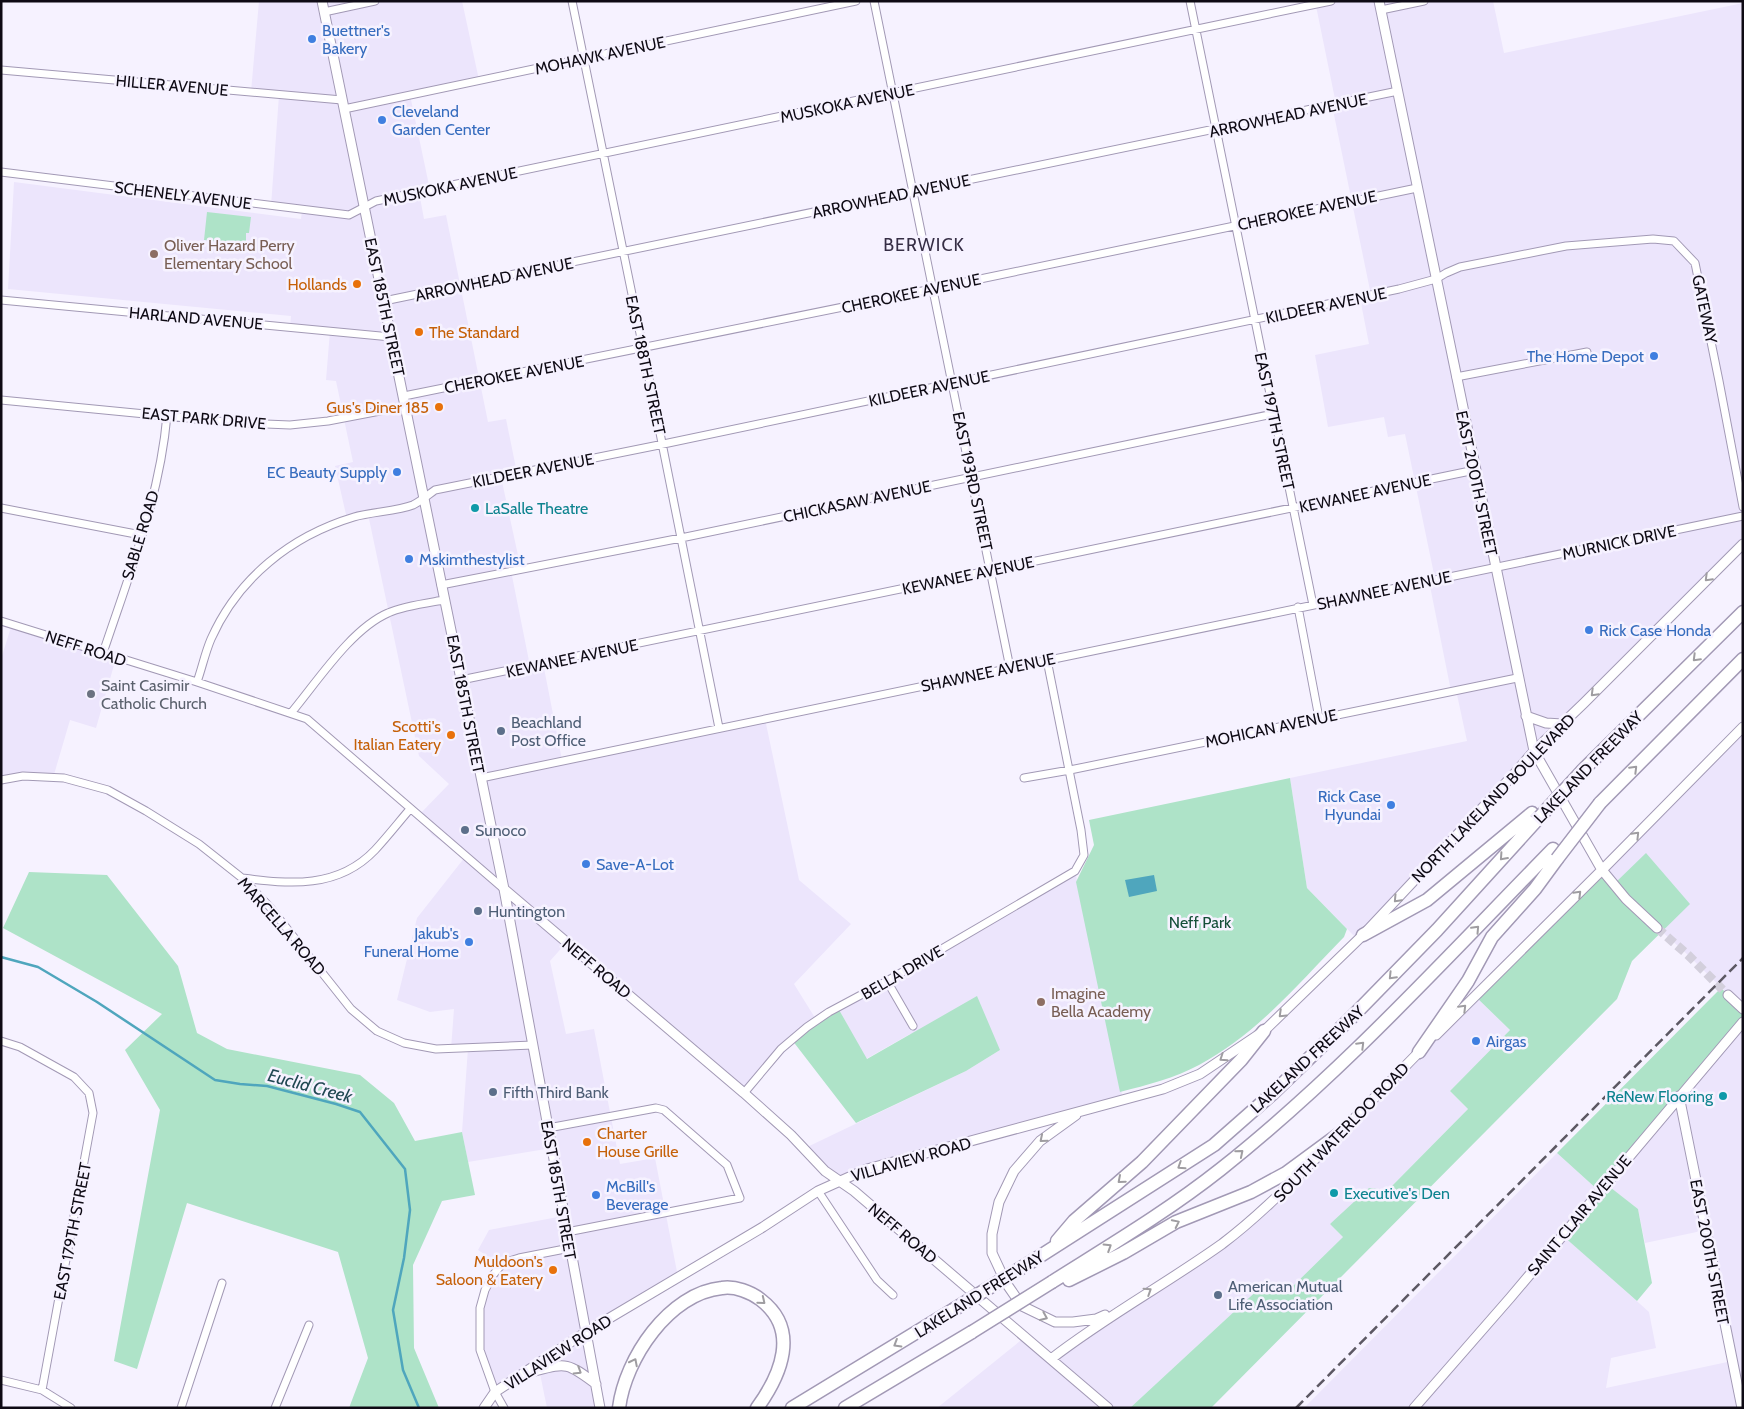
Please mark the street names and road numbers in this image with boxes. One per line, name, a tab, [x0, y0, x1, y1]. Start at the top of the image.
street label: MOHAWK AVENUE	[533, 32, 667, 79]
street label: HILLER AVENUE	[115, 71, 229, 100]
street label: MUSKOKA AVENUE	[778, 80, 916, 127]
street label: ARROWHEAD AVENUE	[1207, 89, 1369, 142]
street label: MUSKOKA AVENUE	[381, 163, 519, 210]
street label: ARROWHEAD AVENUE	[810, 170, 972, 223]
street label: SCHENELY AVENUE	[113, 178, 253, 213]
street label: CHEROKEE AVENUE	[1236, 186, 1379, 235]
street label: EAST 185TH STREET	[361, 236, 409, 378]
street label: ARROWHEAD AVENUE	[413, 253, 575, 306]
street label: CHEROKEE AVENUE	[840, 269, 983, 318]
street label: GATEWAY	[1688, 273, 1721, 346]
street label: KILDEER AVENUE	[1264, 283, 1388, 328]
street label: EAST 188TH STREET	[621, 294, 670, 437]
street label: HARLAND AVENUE	[128, 303, 264, 334]
street label: EAST 197TH STREET	[1251, 351, 1298, 492]
street label: CHEROKEE AVENUE	[443, 352, 586, 397]
street label: KILDEER AVENUE	[867, 366, 991, 411]
street label: EAST PARK DRIVE	[141, 404, 267, 433]
street label: EAST 200TH STREET	[1452, 409, 1501, 558]
street label: EAST 193RD STREET	[948, 410, 997, 553]
street label: KILDEER AVENUE	[471, 449, 595, 492]
street label: KEWANEE AVENUE	[1297, 470, 1433, 517]
street label: CHICKASAW AVENUE	[781, 476, 933, 526]
street label: SABLE ROAD	[118, 488, 163, 582]
street label: MURNICK DRIVE	[1560, 521, 1678, 564]
street label: KEWANEE AVENUE	[900, 552, 1036, 599]
street label: SHAWNEE AVENUE	[1315, 567, 1453, 614]
street label: NEFF ROAD	[43, 627, 129, 670]
street label: EAST 185TH STREET	[443, 633, 488, 776]
street label: KEWANEE AVENUE	[504, 635, 640, 682]
street label: SHAWNEE AVENUE	[919, 649, 1057, 696]
street label: MOHICAN AVENUE	[1203, 705, 1339, 752]
street label: LAKELAND FREEWAY	[1530, 707, 1647, 827]
street label: NORTH LAKELAND BOULEVARD	[1408, 710, 1579, 887]
street label: MARCELLA ROAD	[234, 873, 329, 979]
street label: NEFF ROAD	[558, 934, 635, 1003]
street label: BELLA DRIVE	[858, 941, 947, 1004]
street label: LAKELAND FREEWAY	[1247, 1001, 1369, 1117]
street label: SOUTH WATERLOO ROAD	[1270, 1059, 1413, 1206]
street label: EAST 185TH STREET	[537, 1119, 580, 1262]
street label: VILLAVIEW ROAD	[849, 1133, 973, 1186]
street label: SAINT CLAIR AVENUE	[1524, 1151, 1635, 1279]
street label: EAST 179TH STREET	[50, 1160, 95, 1301]
street label: EAST 200TH STREET	[1686, 1178, 1733, 1327]
street label: NEFF ROAD	[864, 1199, 941, 1268]
street label: LAKELAND FREEWAY	[911, 1247, 1048, 1342]
street label: VILLAVIEW ROAD	[501, 1311, 615, 1394]

